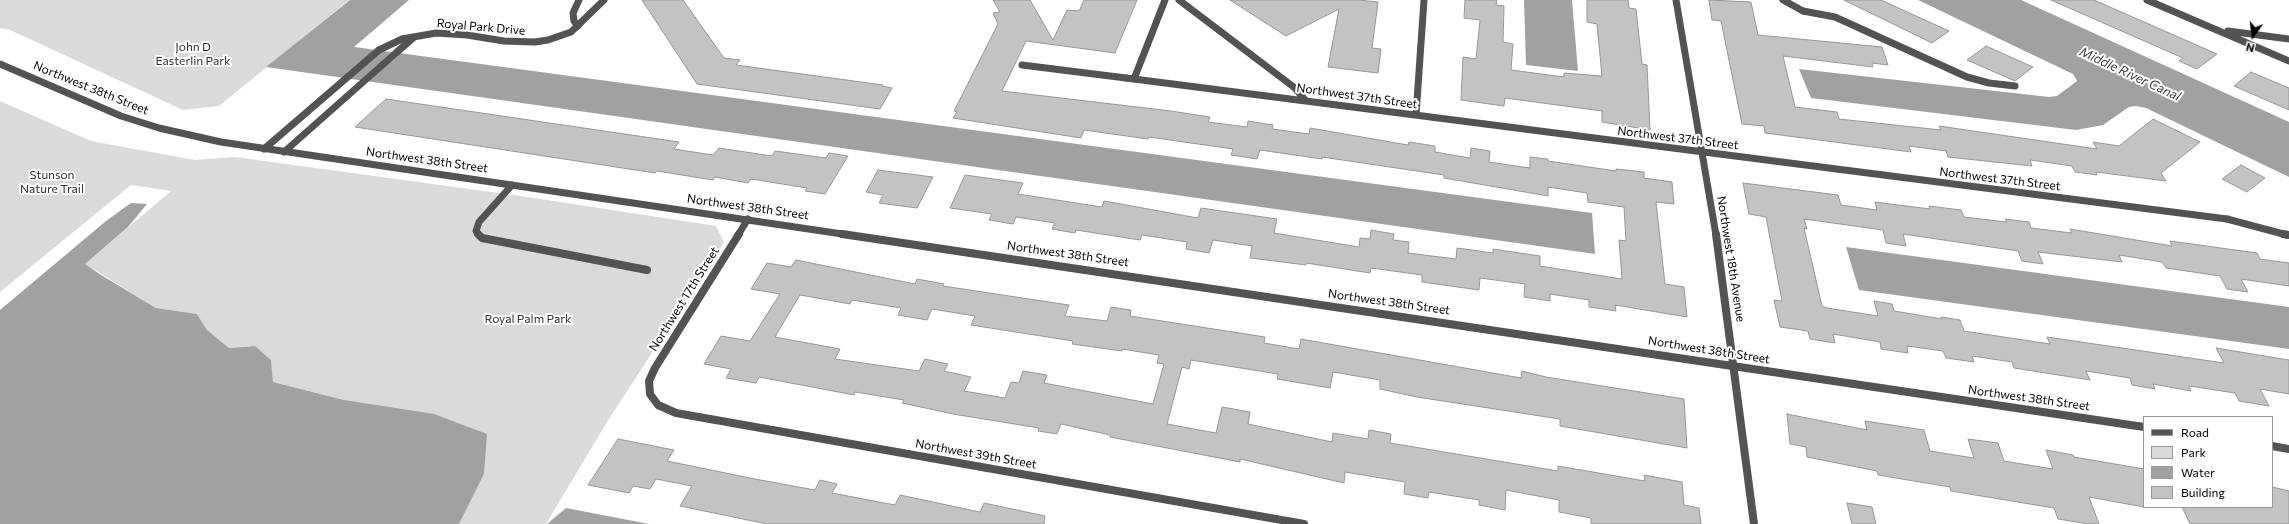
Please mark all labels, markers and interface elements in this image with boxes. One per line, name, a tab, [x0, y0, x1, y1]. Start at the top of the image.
street label: Royal Park Drive	[436, 16, 526, 38]
north arrow	[2233, 16, 2273, 56]
park label: John D Easterlin Park	[155, 40, 231, 68]
text: N	[2244, 41, 2256, 55]
water label: Middle River Canal	[2077, 44, 2183, 104]
street label: Northwest 38th Street	[31, 58, 151, 118]
street label: Northwest 37th Street	[1296, 80, 1418, 112]
street label: Northwest 37th Street	[1616, 123, 1740, 153]
street label: Northwest 38th Street	[365, 144, 489, 176]
street label: Northwest 37th Street	[1938, 164, 2062, 194]
park label: Stunson Nature Trail	[20, 168, 84, 196]
street label: Northwest 38th Street	[686, 191, 810, 223]
street label: Northwest 18th Avenue	[1714, 195, 1748, 323]
street label: Northwest 38th Street	[1006, 238, 1130, 270]
street label: Northwest 17th Street	[646, 244, 722, 354]
street label: Northwest 38th Street	[1327, 286, 1451, 318]
park label: Royal Palm Park	[484, 312, 572, 326]
street label: Northwest 38th Street	[1647, 333, 1771, 367]
street label: Northwest 38th Street	[1967, 382, 2091, 414]
legend	[2143, 416, 2273, 508]
text: Road	[2181, 425, 2209, 439]
street label: Northwest 39th Street	[914, 436, 1038, 472]
text: Park	[2181, 445, 2206, 459]
text: Water	[2181, 465, 2215, 479]
text: Building	[2181, 485, 2225, 499]

